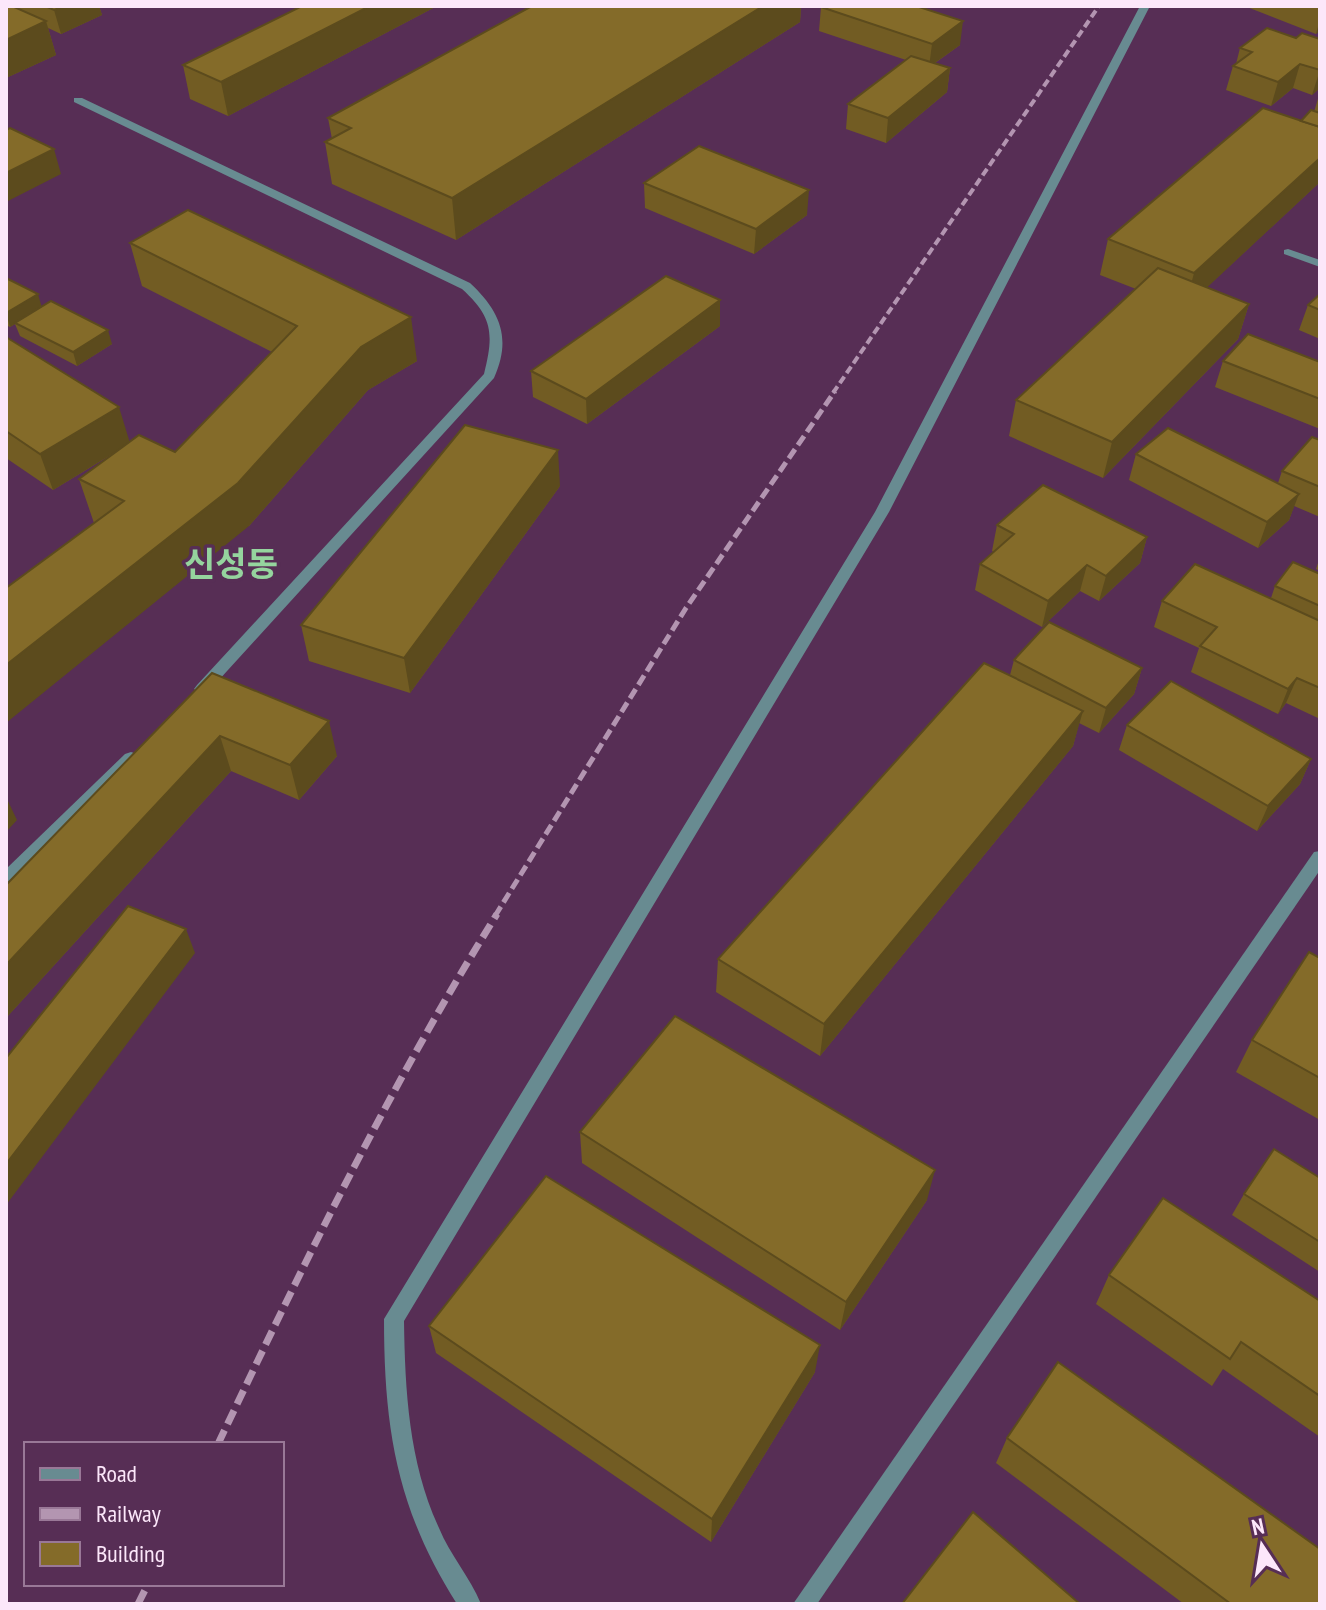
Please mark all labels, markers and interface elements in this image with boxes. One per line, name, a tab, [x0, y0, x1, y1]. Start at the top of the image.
district label: 신성동	[184, 541, 278, 585]
legend	[24, 1442, 284, 1586]
text: Road	[96, 1458, 137, 1489]
text: Railway	[96, 1498, 161, 1529]
north arrow	[1222, 1506, 1302, 1586]
text: N	[1249, 1512, 1267, 1541]
text: Building	[96, 1538, 165, 1569]

